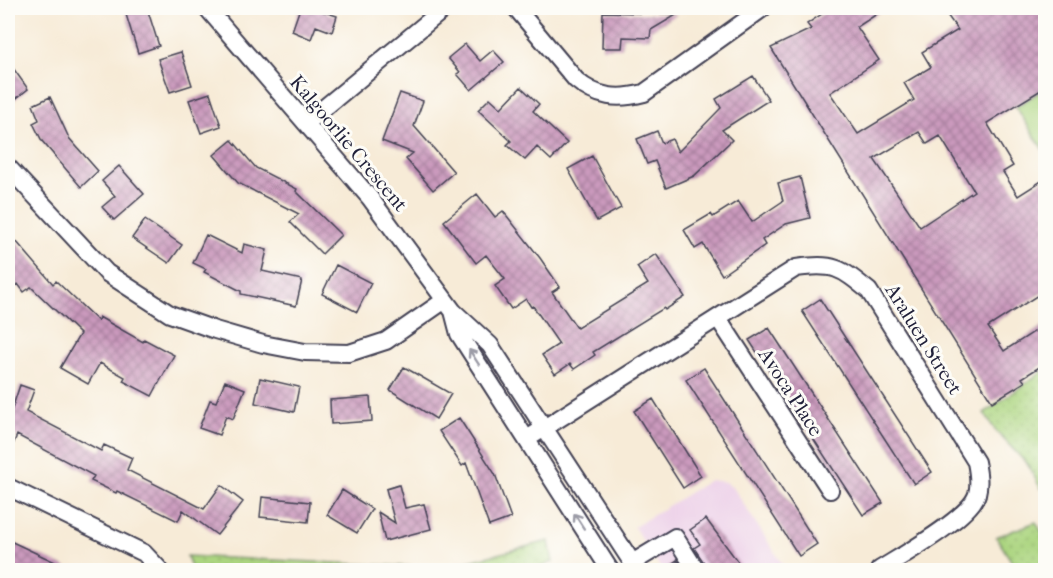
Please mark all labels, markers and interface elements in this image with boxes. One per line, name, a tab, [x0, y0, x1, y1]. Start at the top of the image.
street label: Kalgoorlie Crescent	[285, 71, 412, 216]
street label: Araluen Street	[880, 279, 967, 399]
street label: Avoca Place	[753, 343, 828, 441]
one-way arrow	[468, 349, 480, 366]
one-way arrow	[573, 513, 585, 530]

